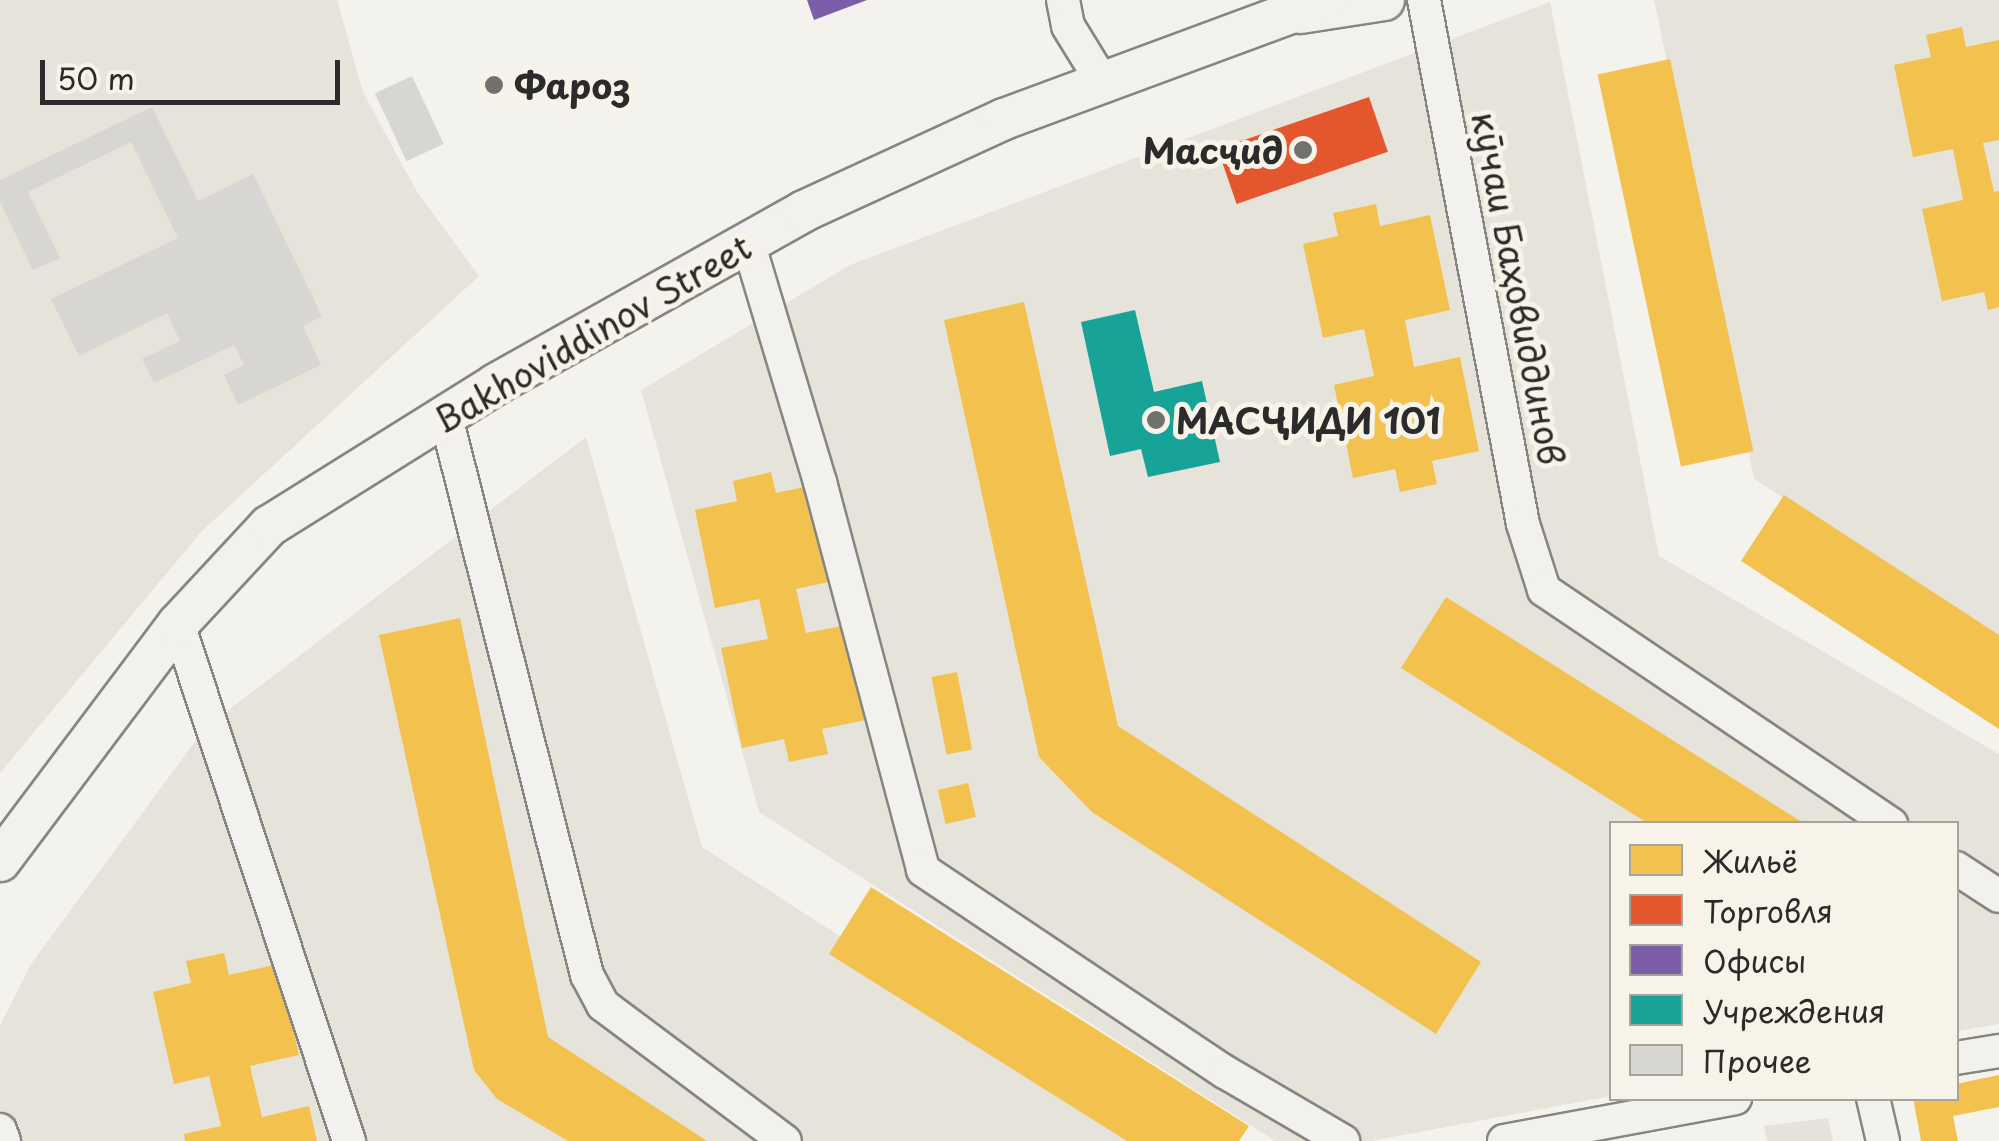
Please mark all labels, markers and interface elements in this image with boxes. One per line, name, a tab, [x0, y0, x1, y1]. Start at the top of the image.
scale bar	[45, 40, 345, 102]
text: 50 m	[57, 55, 135, 100]
place label: Фароз	[514, 64, 631, 106]
marker: Фароз	[483, 74, 505, 96]
street label: кӯчаи Баҳовиддинов	[1464, 107, 1574, 469]
place label: Масҷид	[1143, 129, 1283, 171]
marker: Масҷид	[1292, 139, 1314, 161]
street label: Bakhoviddinov Street	[426, 225, 758, 441]
place label: МАСҶИДИ 101	[1176, 399, 1441, 441]
marker: МАСҶИДИ 101	[1145, 409, 1167, 431]
legend	[1609, 821, 1959, 1101]
text: Жильё	[1703, 838, 1798, 883]
text: Торговля	[1703, 888, 1833, 933]
text: Офисы	[1703, 938, 1806, 983]
text: Учреждения	[1703, 988, 1885, 1033]
text: Прочее	[1703, 1038, 1812, 1083]

